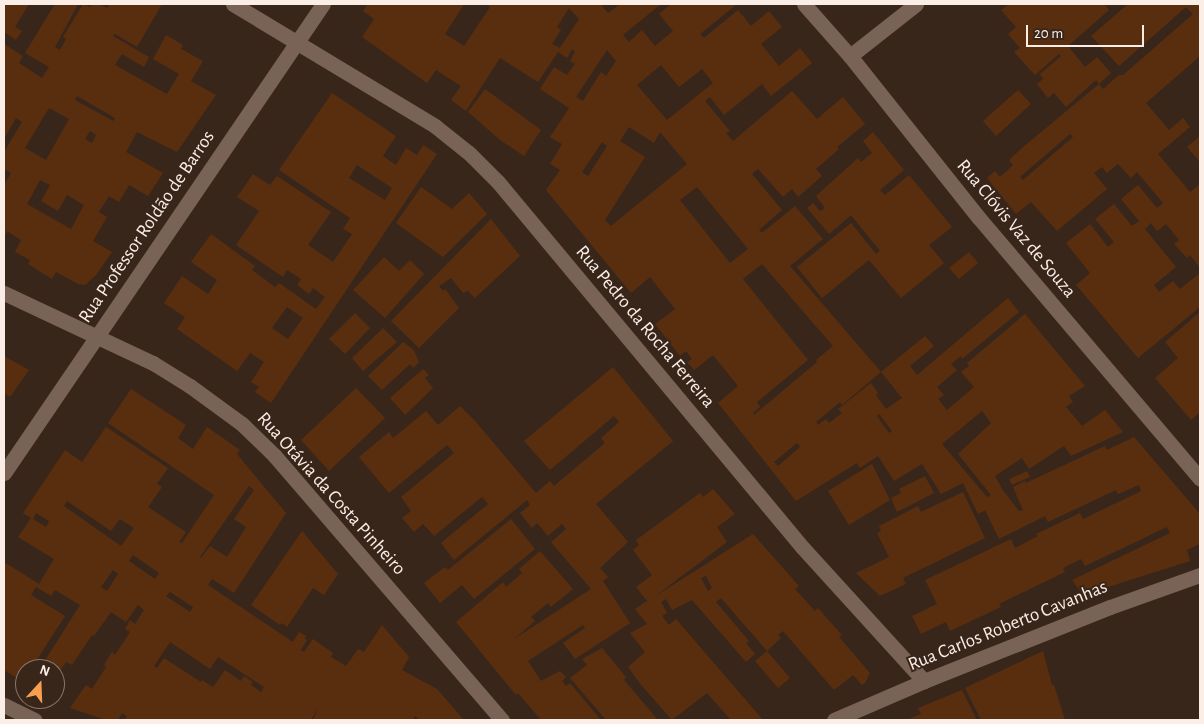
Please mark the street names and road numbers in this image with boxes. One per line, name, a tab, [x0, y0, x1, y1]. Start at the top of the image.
street label: Rua Professor Roldão de Barros	[74, 126, 220, 328]
street label: Rua Clóvis Vaz de Souza	[951, 155, 1081, 303]
street label: Rua Pedro da Rocha Ferreira	[570, 241, 720, 413]
street label: Rua Otávia da Costa Pinheiro	[252, 408, 410, 580]
street label: Rua Carlos Roberto Cavanhas	[905, 576, 1111, 676]

